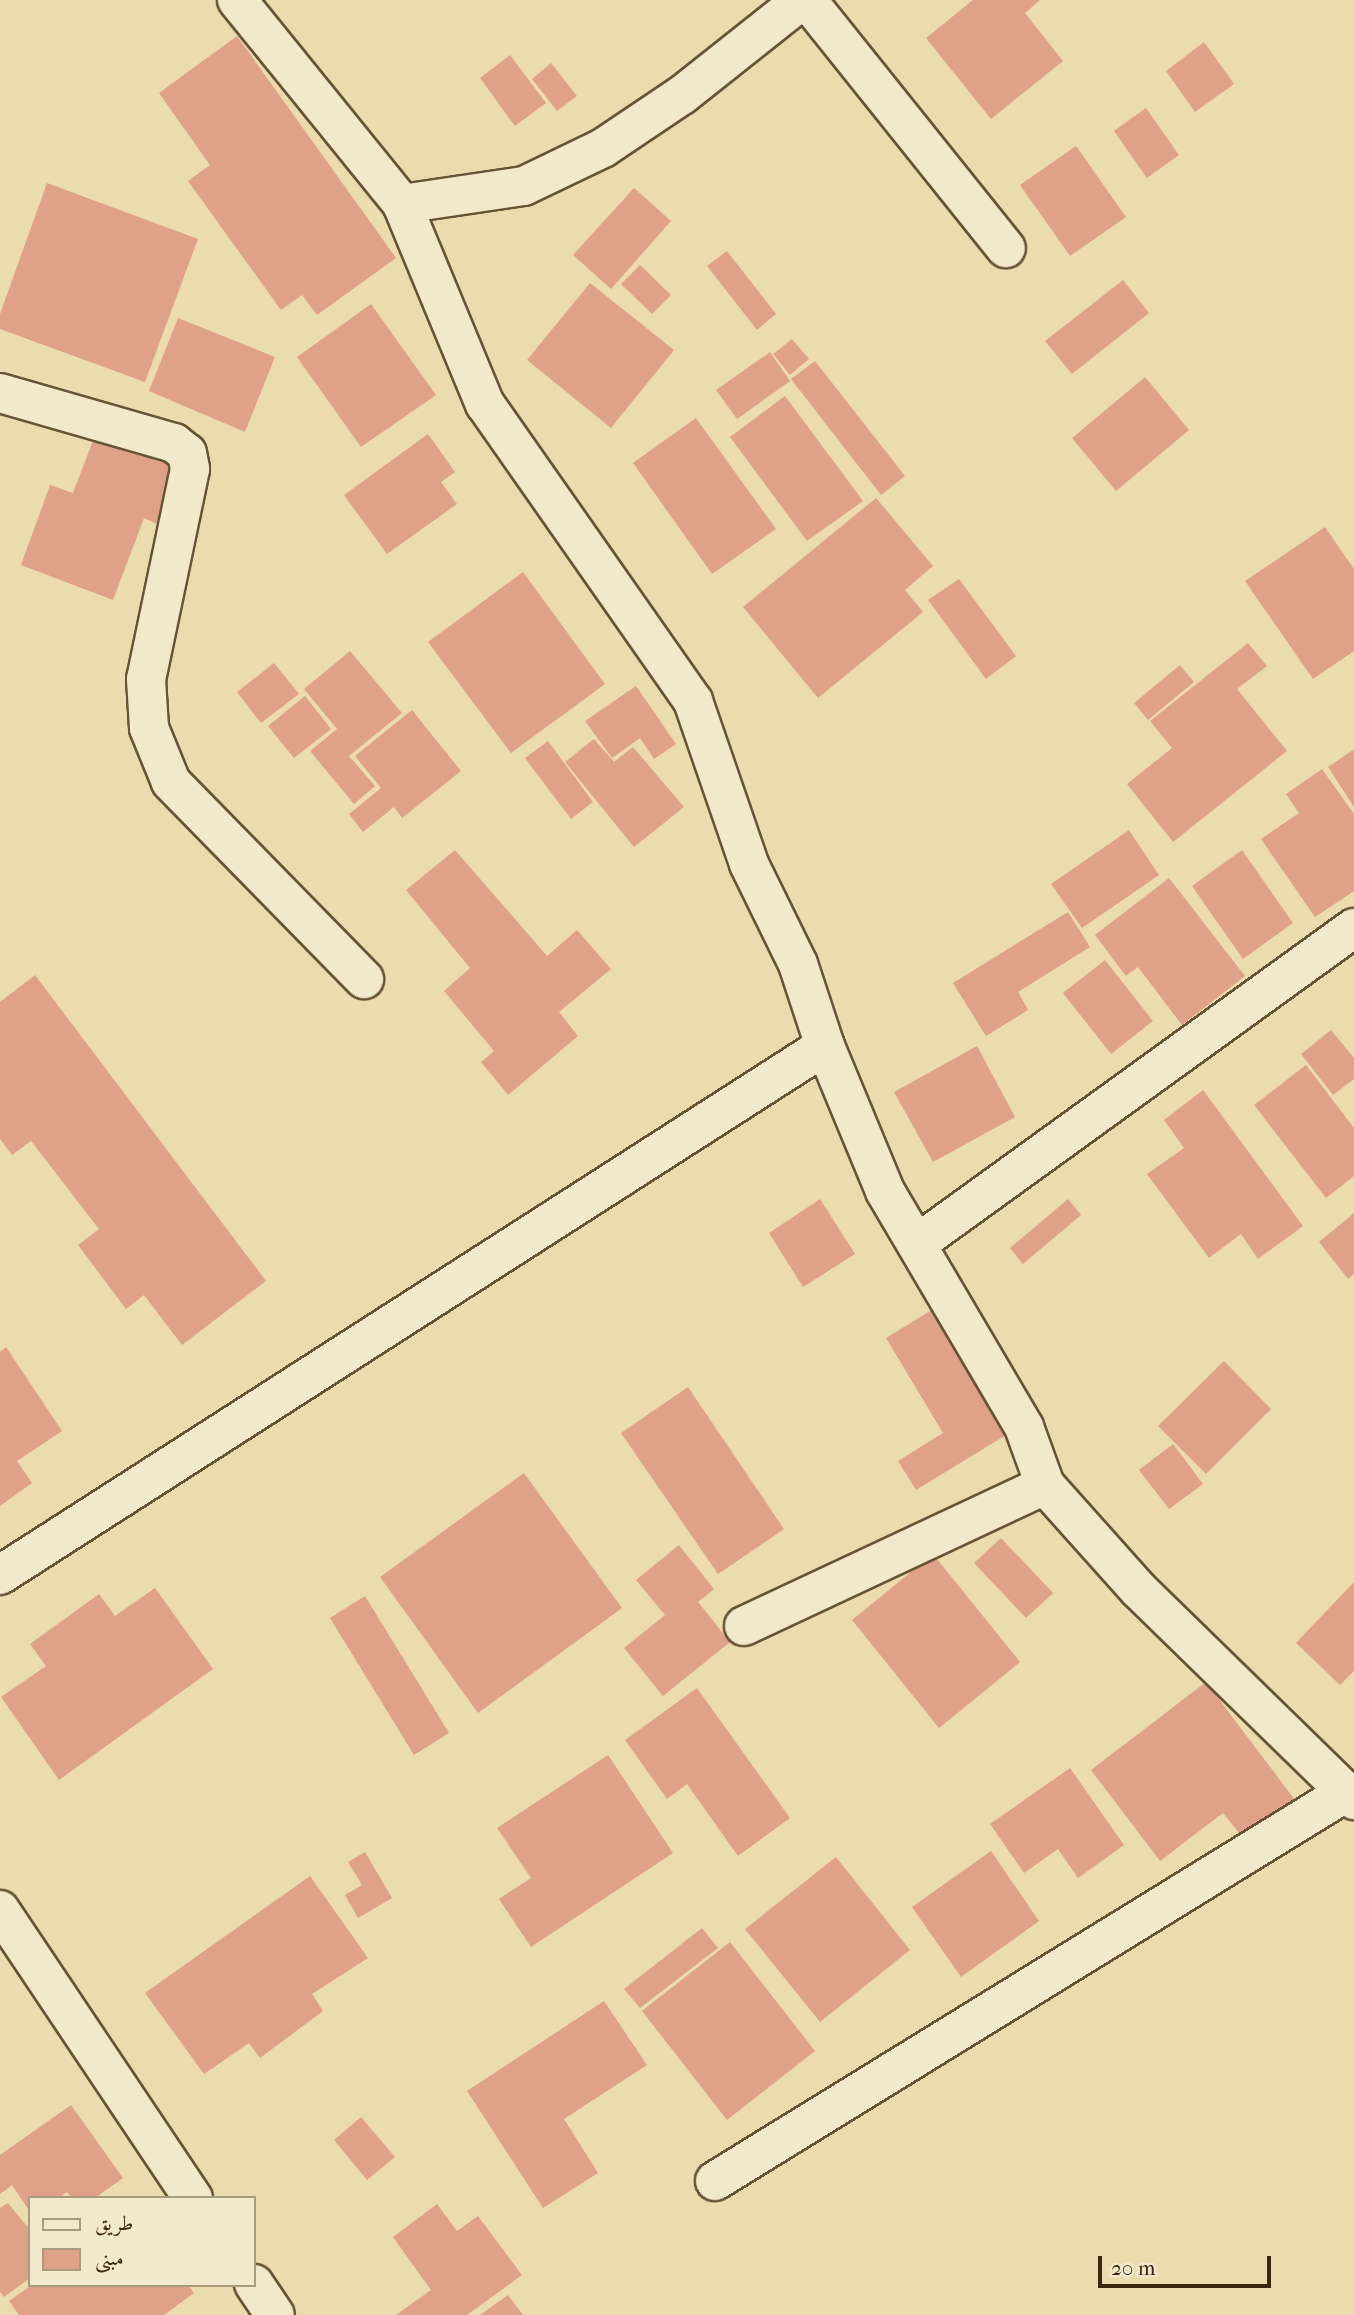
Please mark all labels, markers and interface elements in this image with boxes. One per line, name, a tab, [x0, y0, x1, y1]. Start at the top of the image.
legend	[28, 2196, 256, 2287]
text: طريق	[95, 2211, 133, 2235]
scale bar	[1102, 2242, 1275, 2286]
text: مبنى	[95, 2246, 124, 2270]
text: 20 m	[1111, 2256, 1155, 2280]

